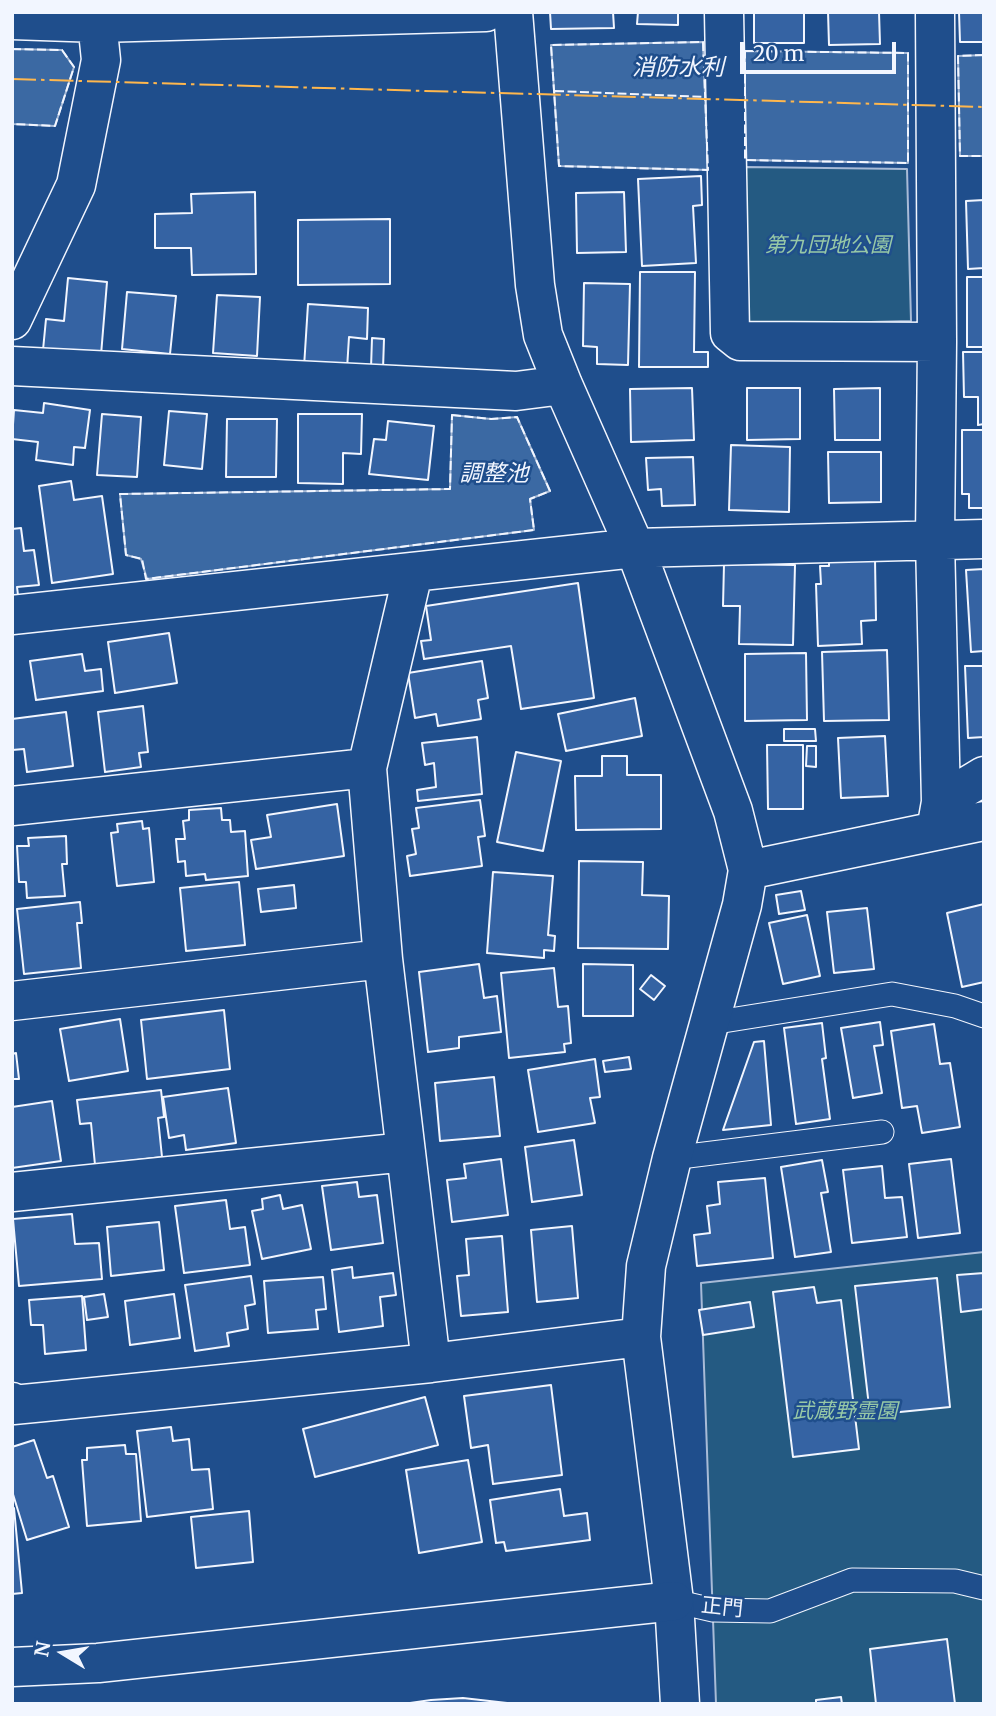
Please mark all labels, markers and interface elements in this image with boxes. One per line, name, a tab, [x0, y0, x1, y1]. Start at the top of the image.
scale bar	[744, 28, 900, 72]
text: 20 m	[753, 40, 804, 67]
water label: 消防水利	[632, 54, 724, 82]
park label: 第九団地公園	[765, 233, 891, 259]
water label: 調整池	[460, 460, 528, 488]
park label: 武蔵野霊園	[793, 1399, 897, 1425]
street label: 正門	[700, 1593, 744, 1623]
north arrow	[28, 1618, 98, 1688]
text: N	[29, 1639, 56, 1659]

